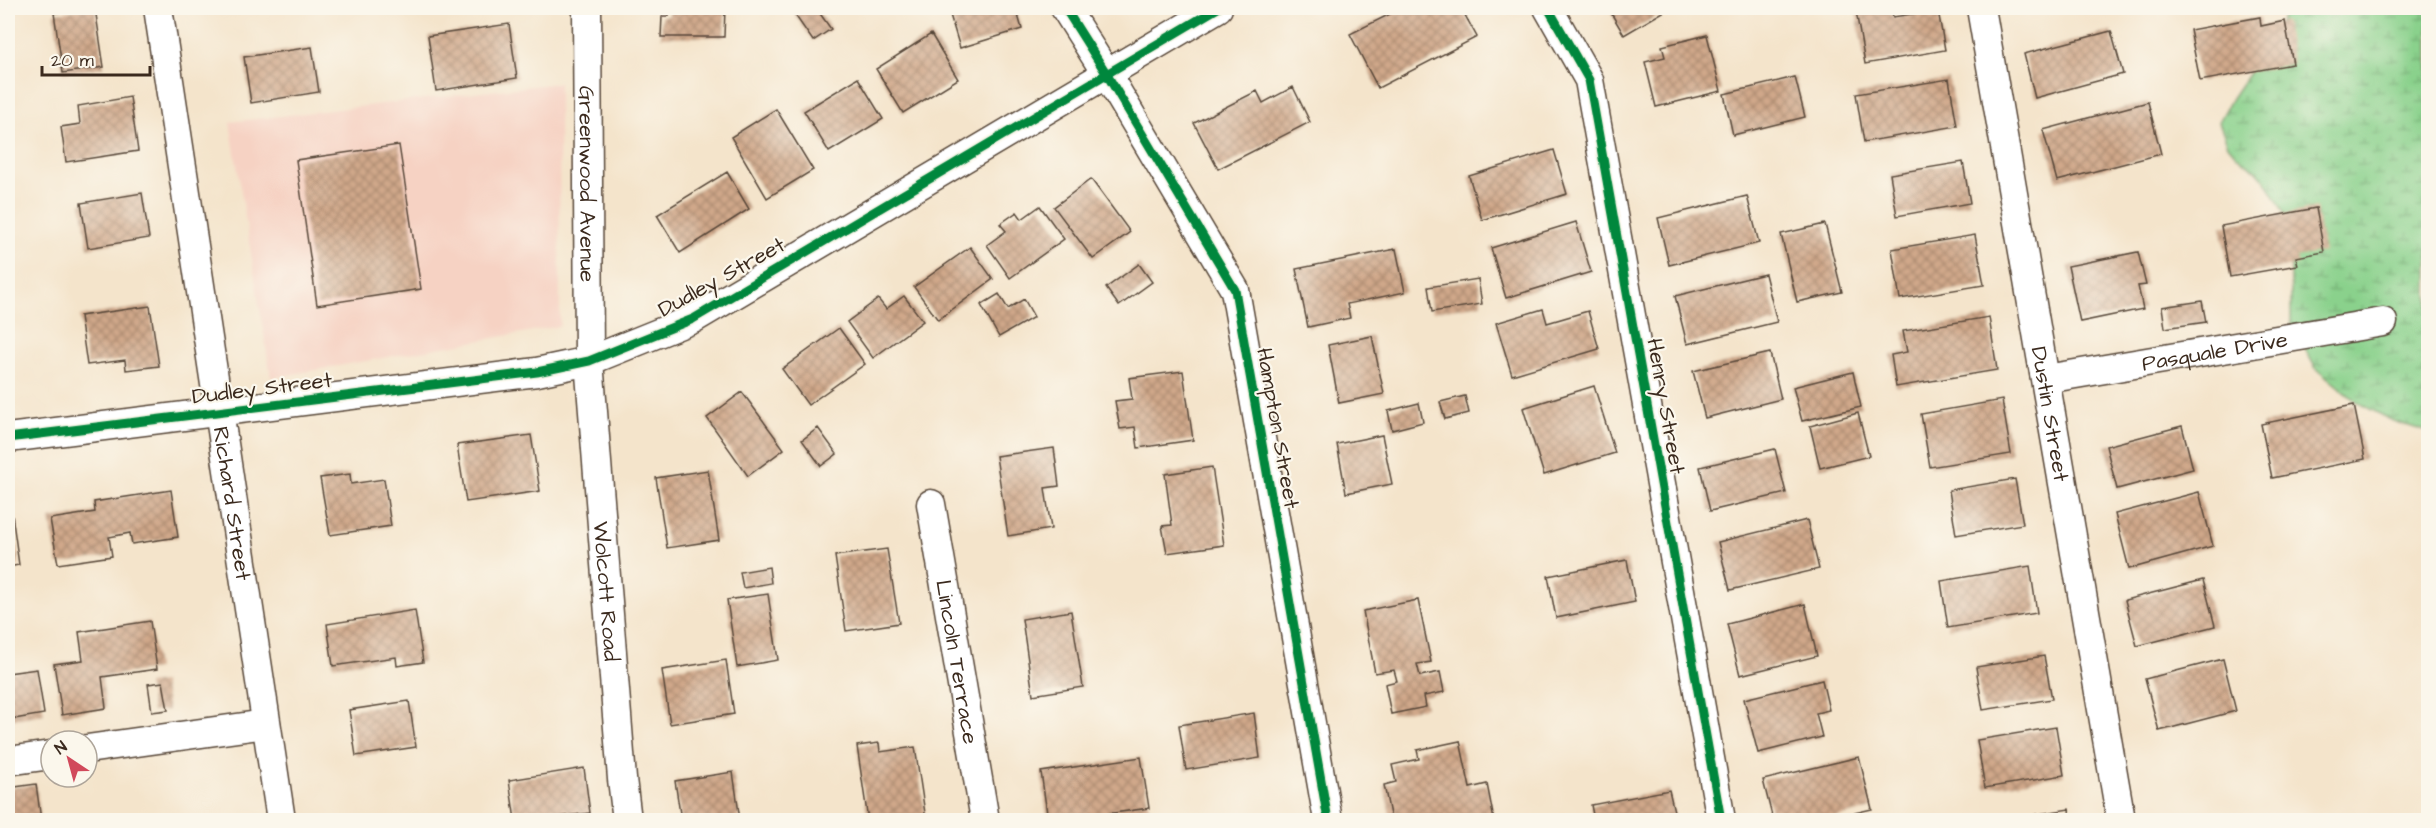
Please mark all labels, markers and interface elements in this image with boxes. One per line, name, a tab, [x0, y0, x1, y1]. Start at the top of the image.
scale bar	[42, 39, 150, 77]
text: 20 m	[51, 48, 94, 73]
street label: Greenwood Avenue	[570, 86, 603, 282]
street label: Dudley Street	[653, 230, 791, 326]
street label: Pasquale Drive	[2140, 324, 2290, 380]
street label: Henry Street	[1637, 336, 1693, 477]
street label: Dustin Street	[2023, 344, 2076, 484]
street label: Hampton Street	[1248, 345, 1307, 511]
street label: Dudley Street	[190, 365, 334, 413]
street label: Richard Street	[205, 425, 259, 583]
street label: Wolcott Road	[585, 520, 627, 662]
street label: Lincoln Terrace	[927, 577, 986, 747]
north arrow	[39, 729, 99, 789]
text: N	[50, 736, 71, 760]

